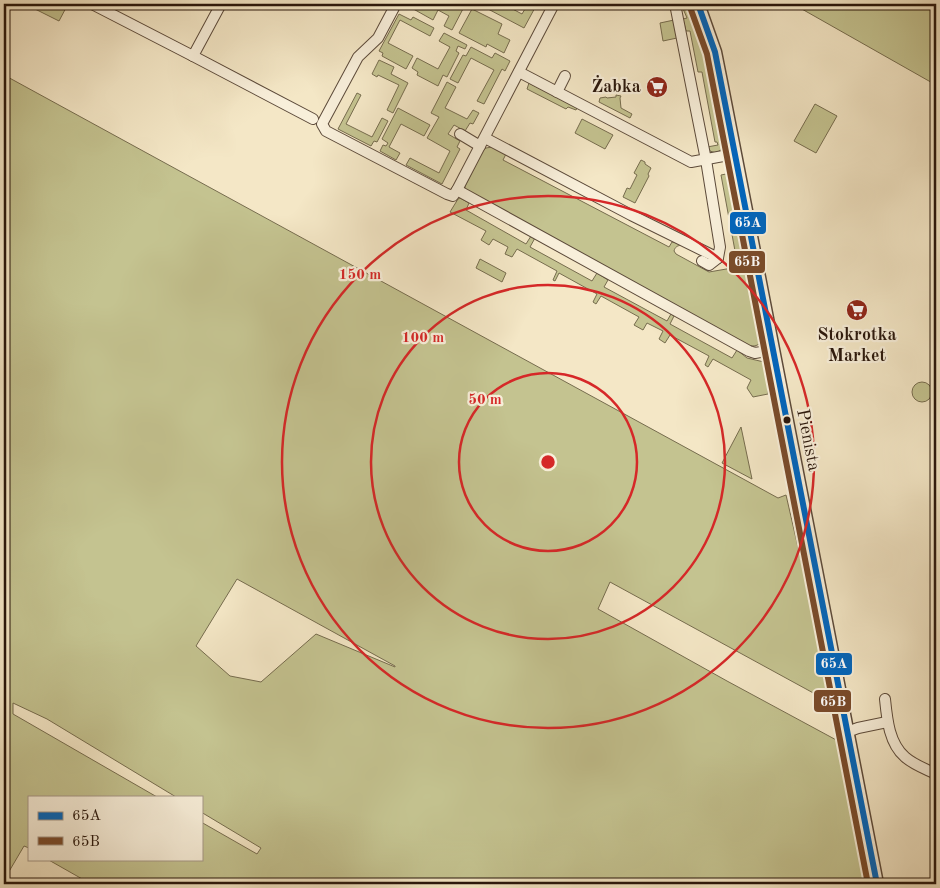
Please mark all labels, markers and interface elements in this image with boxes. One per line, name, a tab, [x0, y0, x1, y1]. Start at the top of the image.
place label: Żabka	[591, 75, 641, 96]
supermarket icon: Żabka	[645, 75, 669, 99]
line badge: 65A	[729, 211, 767, 235]
text: 65A	[735, 216, 762, 230]
line badge: 65B	[728, 250, 766, 274]
text: 65B	[734, 255, 760, 269]
text: 150 m	[339, 268, 381, 283]
supermarket icon: Stokrotka Market	[845, 298, 869, 322]
place label: Stokrotka Market	[817, 326, 897, 365]
text: 100 m	[402, 331, 444, 346]
text: 50 m	[468, 393, 502, 408]
street label: Pienista	[793, 407, 823, 473]
unlabelled marker	[782, 415, 792, 425]
centre of rings	[539, 453, 557, 471]
line badge: 65A	[815, 652, 853, 676]
text: 65A	[821, 657, 848, 671]
line badge: 65B	[813, 689, 852, 713]
text: 65B	[820, 695, 846, 709]
legend	[28, 796, 202, 860]
text: 65A	[72, 809, 101, 824]
text: 65B	[72, 835, 100, 850]

